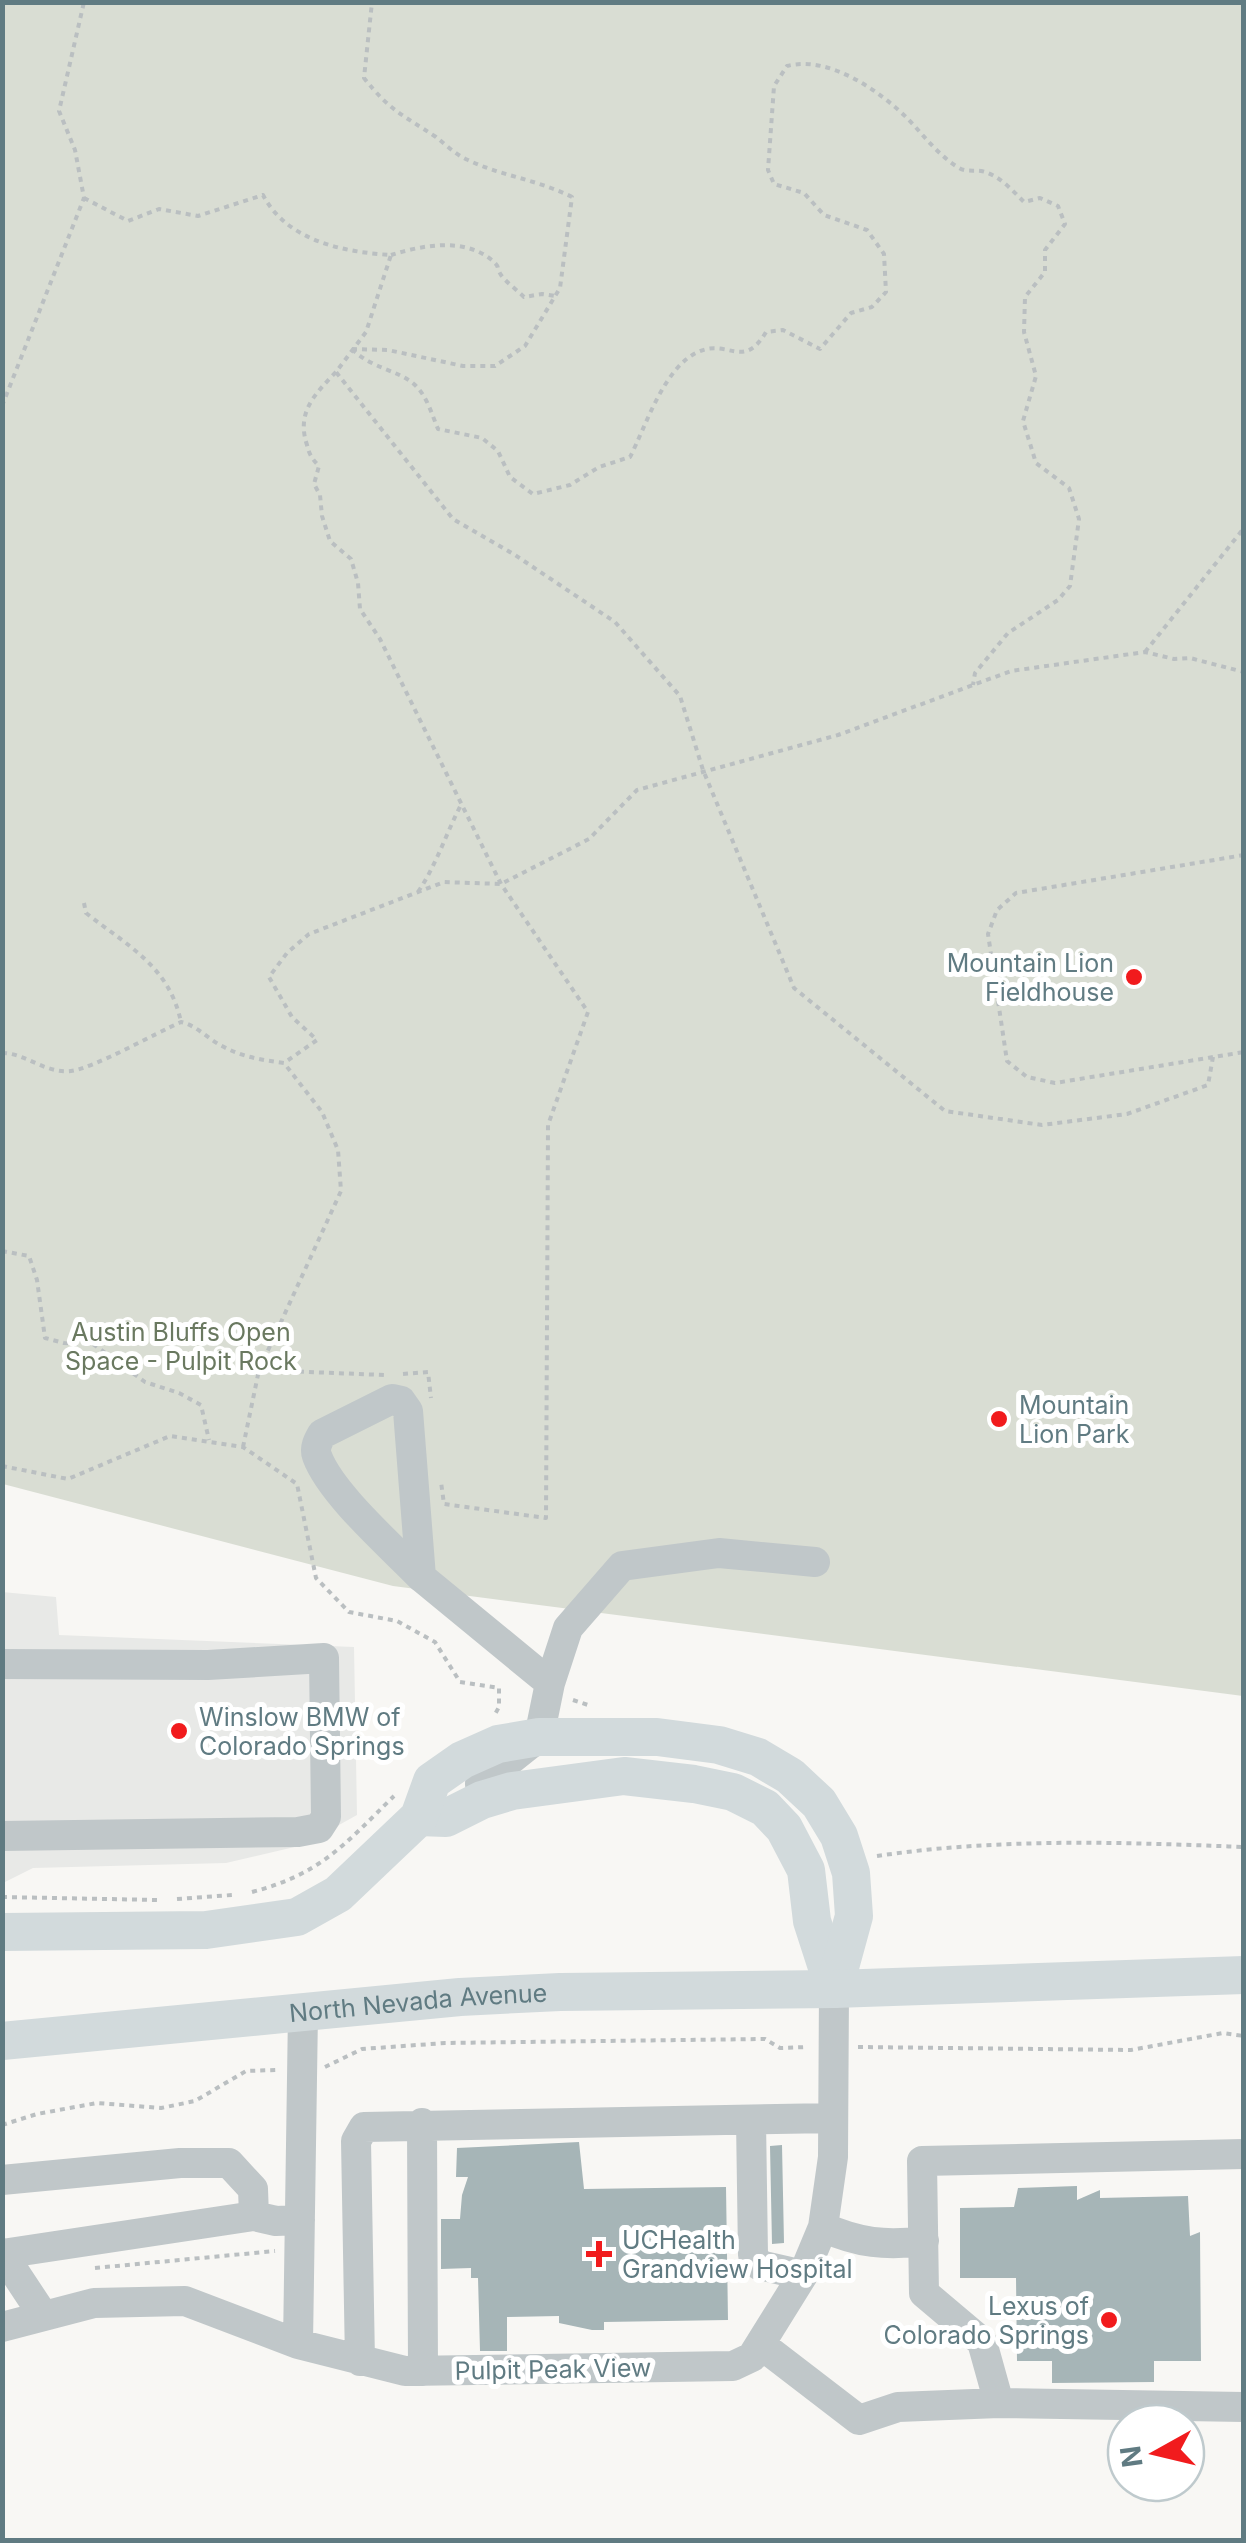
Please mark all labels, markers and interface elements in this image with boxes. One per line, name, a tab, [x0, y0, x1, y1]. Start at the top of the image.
place label: Mountain Lion Fieldhouse	[947, 948, 1114, 1007]
marker: Mountain Lion Fieldhouse	[1123, 966, 1145, 988]
park label: Austin Bluffs Open Space - Pulpit Rock	[65, 1317, 297, 1376]
place label: Mountain Lion Park	[1019, 1390, 1130, 1449]
marker: Mountain Lion Park	[988, 1408, 1010, 1430]
place label: Winslow BMW of Colorado Springs	[199, 1702, 405, 1761]
marker: Winslow BMW of Colorado Springs	[168, 1720, 190, 1742]
street label: North Nevada Avenue	[288, 1978, 548, 2028]
place label: UCHealth Grandview Hospital	[622, 2225, 853, 2284]
marker: UCHealth Grandview Hospital	[586, 2241, 612, 2267]
place label: Lexus of Colorado Springs	[883, 2291, 1089, 2350]
marker: Lexus of Colorado Springs	[1098, 2309, 1120, 2331]
street label: Pulpit Peak View	[454, 2352, 652, 2386]
north arrow	[1106, 2403, 1206, 2503]
text: N	[1113, 2444, 1150, 2469]

